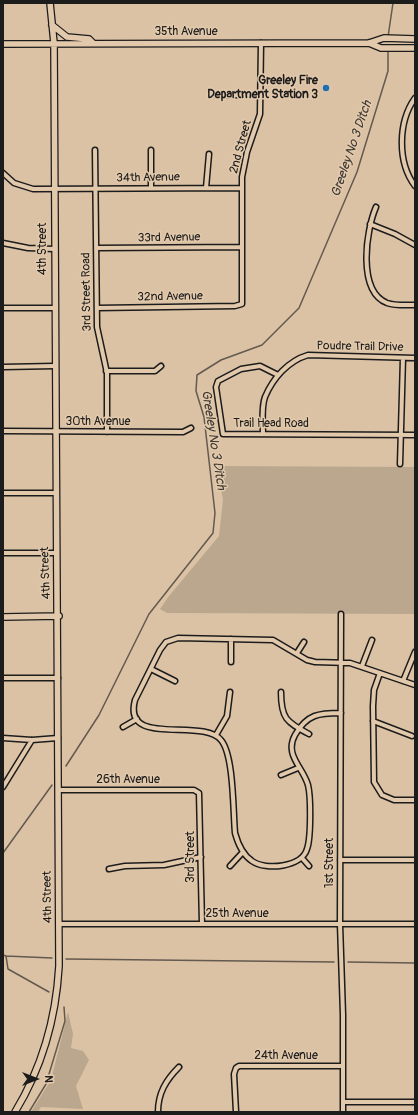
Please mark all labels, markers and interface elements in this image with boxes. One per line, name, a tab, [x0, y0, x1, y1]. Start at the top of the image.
street label: 35th Avenue	[154, 25, 218, 39]
place label: Greeley Fire Department Station 3	[207, 74, 318, 102]
marker: Greeley Fire Department Station 3	[321, 83, 331, 93]
water label: Greeley No 3 Ditch	[328, 99, 376, 199]
street label: 2nd Street	[227, 119, 255, 175]
street label: 34th Avenue	[116, 170, 180, 186]
street label: 4th Street	[36, 223, 50, 275]
street label: 33rd Avenue	[137, 230, 201, 246]
street label: 3rd Street Road	[79, 252, 95, 332]
street label: 32nd Avenue	[137, 289, 203, 305]
street label: Poudre Trail Drive	[316, 339, 404, 355]
water label: Greeley No 3 Ditch	[197, 389, 229, 491]
street label: 30th Avenue	[66, 415, 130, 429]
street label: Trail Head Road	[233, 417, 309, 431]
street label: 4th Street	[38, 546, 54, 600]
street label: 26th Avenue	[96, 773, 160, 787]
street label: 3rd Street	[184, 831, 198, 883]
street label: 1st Street	[323, 838, 337, 888]
street label: 4th Street	[40, 871, 56, 923]
street label: 25th Avenue	[205, 907, 269, 921]
street label: 24th Avenue	[254, 1049, 318, 1063]
north arrow	[16, 1059, 56, 1099]
text: N	[42, 1075, 55, 1083]

